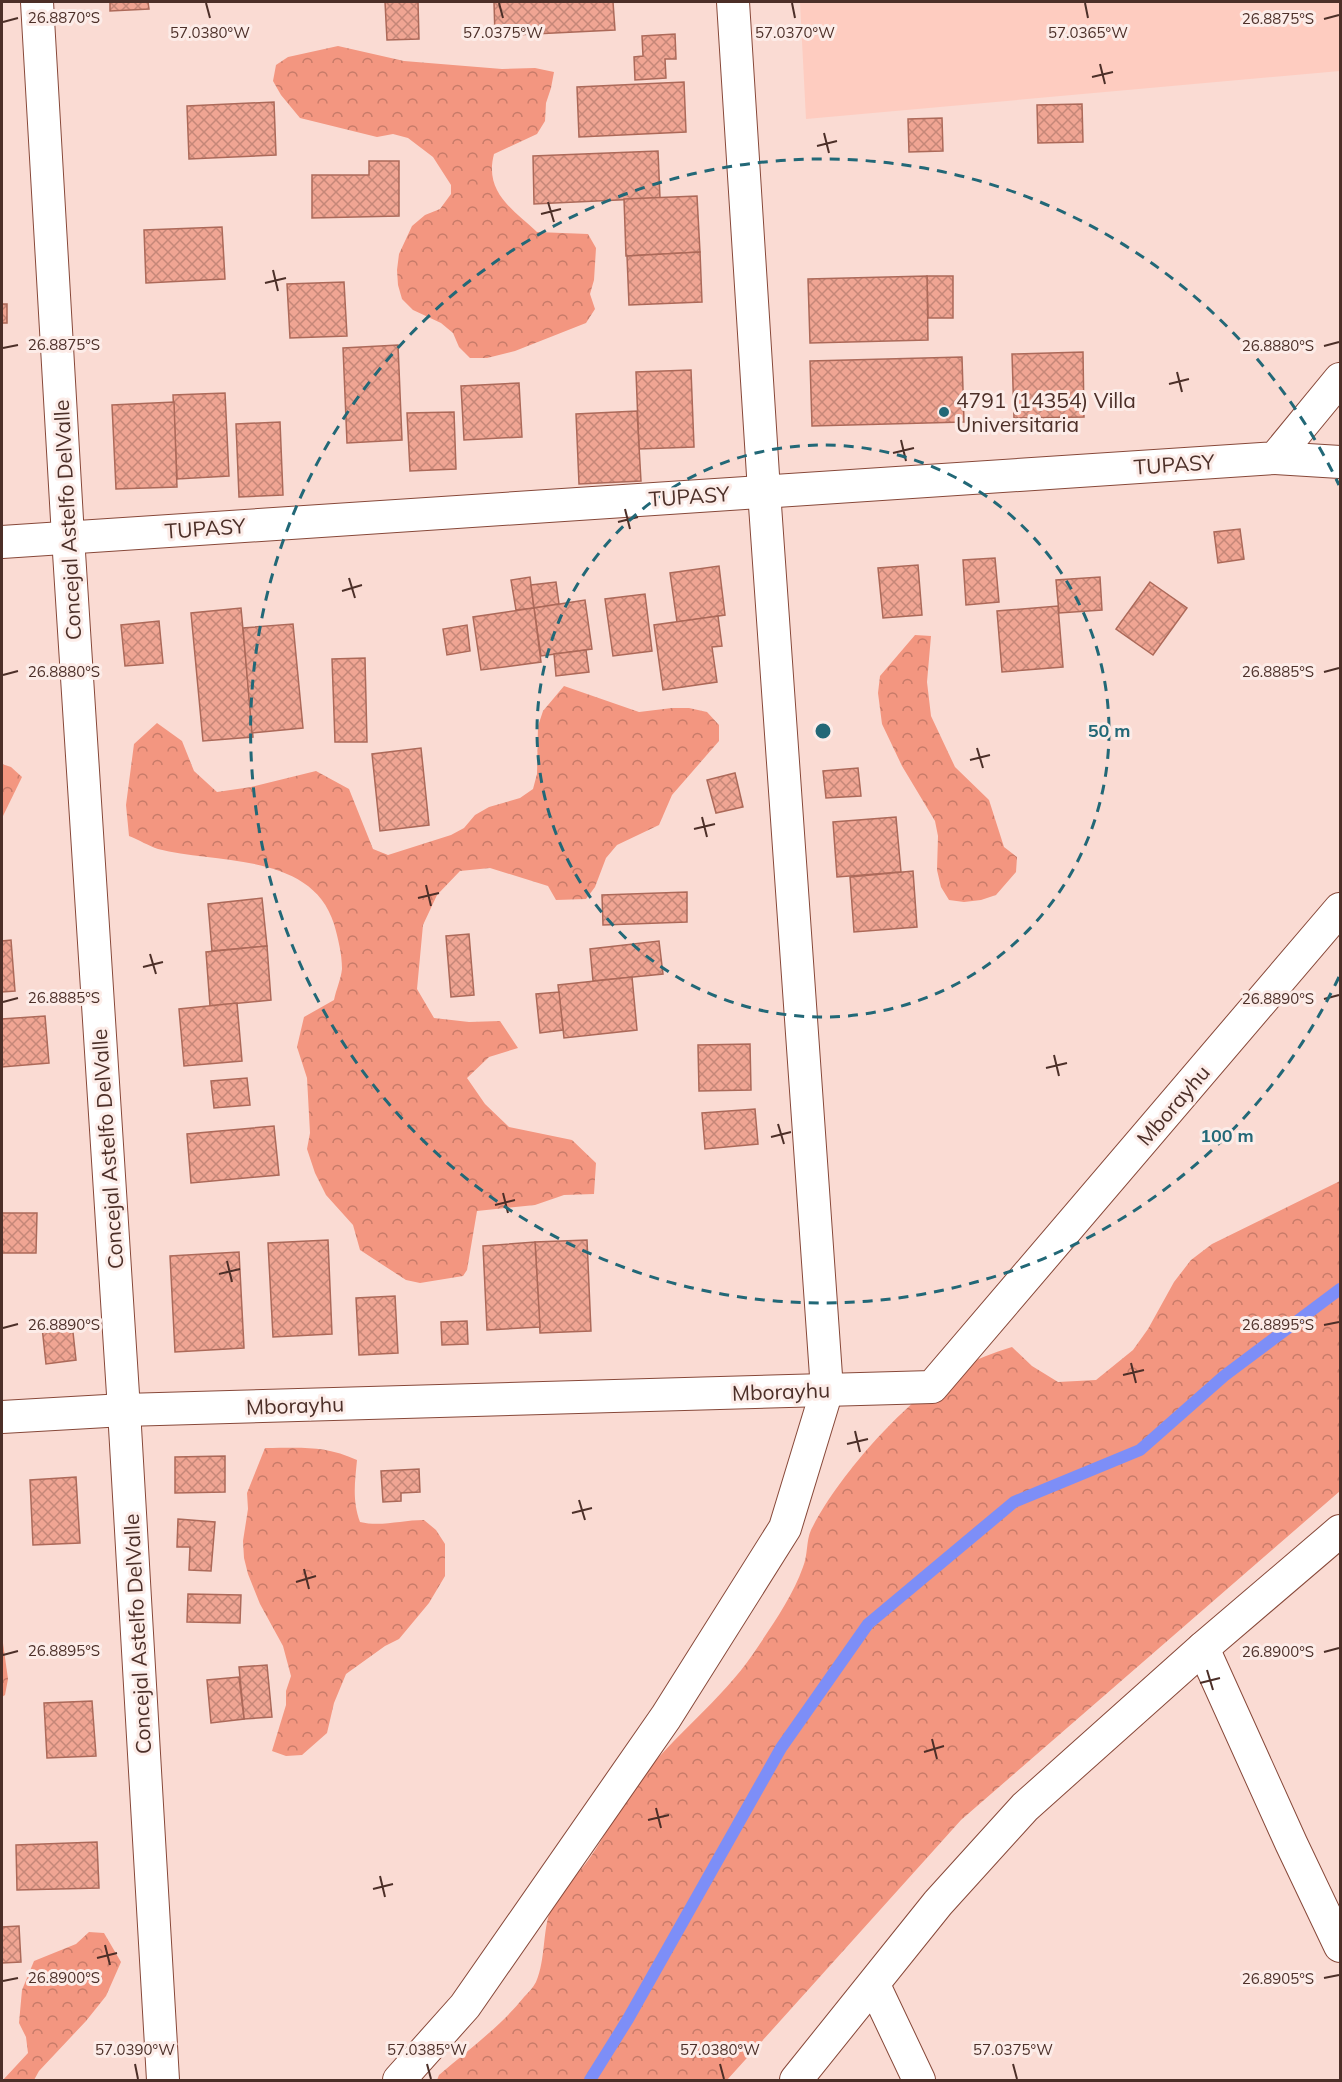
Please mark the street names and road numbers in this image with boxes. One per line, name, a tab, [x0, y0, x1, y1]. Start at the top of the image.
street label: Concejal Astelfo DelValle	[48, 399, 86, 641]
street label: TUPASY	[1133, 448, 1216, 480]
street label: TUPASY	[648, 480, 731, 512]
street label: TUPASY	[164, 512, 247, 544]
street label: Concejal Astelfo DelValle	[86, 1028, 128, 1270]
street label: Mborayhu	[1131, 1059, 1215, 1151]
street label: Mborayhu	[731, 1376, 831, 1406]
street label: Mborayhu	[245, 1390, 345, 1420]
street label: Concejal Astelfo DelValle	[118, 1513, 156, 1755]

